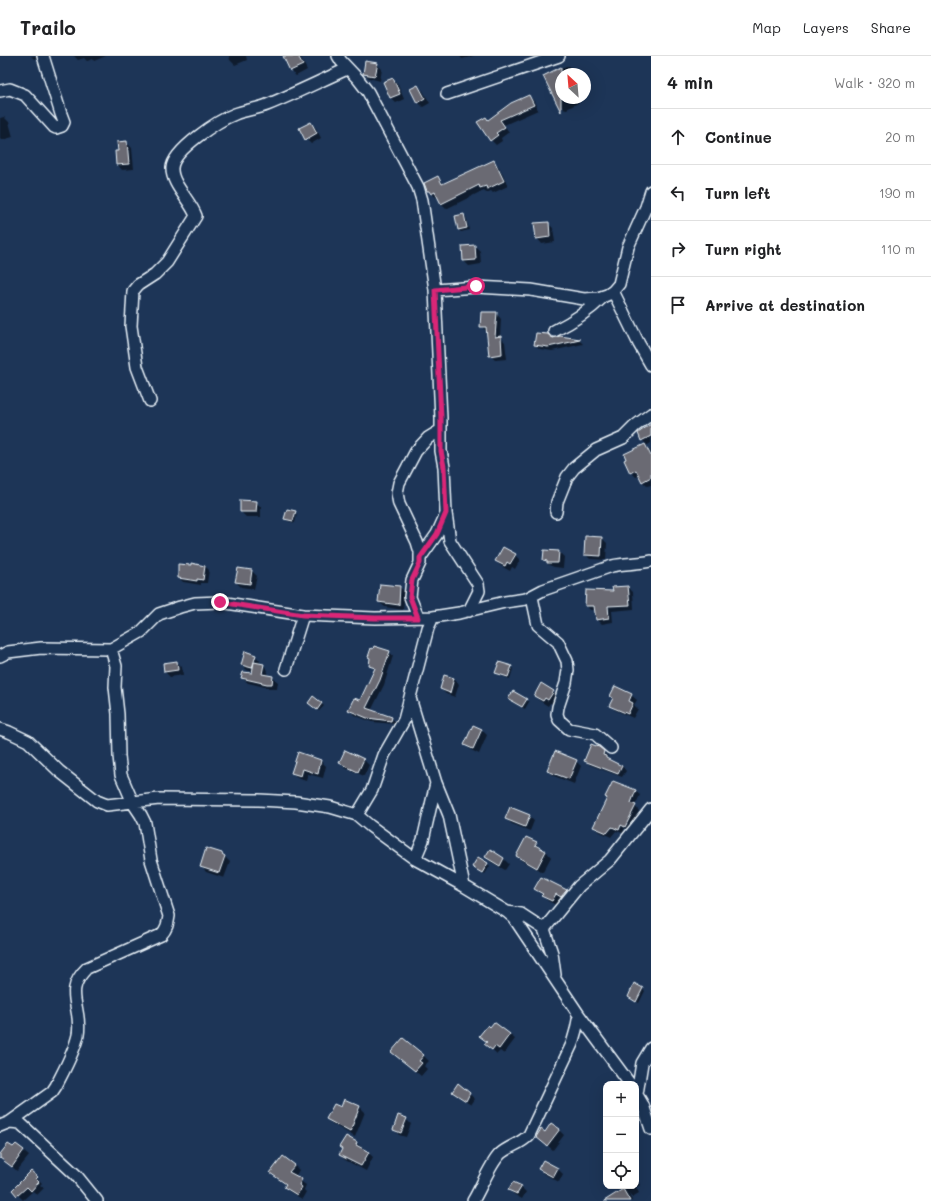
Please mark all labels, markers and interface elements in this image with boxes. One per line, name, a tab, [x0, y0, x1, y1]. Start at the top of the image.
text: Trailo	[20, 15, 76, 40]
text: Map	[752, 18, 781, 37]
text: Layers	[803, 18, 849, 37]
text: Share	[871, 18, 911, 37]
north arrow	[555, 68, 591, 104]
text: 4 min	[667, 71, 713, 93]
text: Walk · 320 m	[834, 74, 915, 91]
icon: ahead	[667, 126, 689, 148]
text: Continue	[705, 127, 772, 147]
text: 20 m	[885, 128, 915, 145]
icon: left	[667, 182, 689, 204]
text: Turn left	[705, 183, 770, 203]
text: 190 m	[879, 184, 915, 201]
icon: right	[667, 238, 689, 260]
text: Turn right	[705, 239, 782, 259]
text: 110 m	[881, 240, 915, 257]
route start	[467, 277, 485, 295]
icon: arrive	[667, 294, 689, 316]
text: Arrive at destination	[705, 295, 865, 315]
route end	[211, 593, 229, 611]
map controls	[603, 1081, 639, 1189]
button: +	[603, 1081, 639, 1117]
button: −	[603, 1117, 639, 1153]
button: locate	[603, 1153, 639, 1189]

